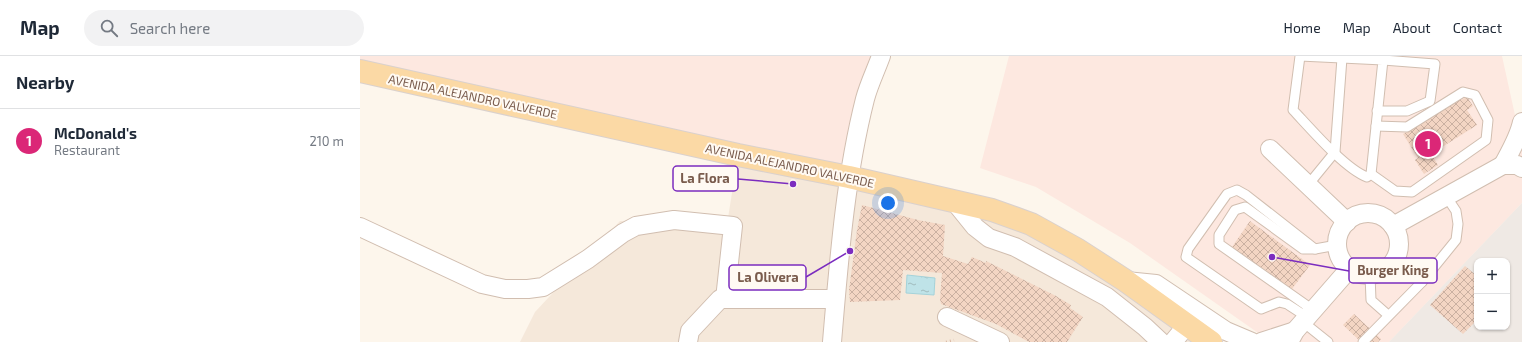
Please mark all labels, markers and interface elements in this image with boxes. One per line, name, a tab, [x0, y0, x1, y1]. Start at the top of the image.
search box	[84, 10, 364, 46]
text: Map	[20, 16, 60, 39]
icon: search	[98, 17, 120, 39]
text: Search here	[130, 19, 210, 37]
text: Home	[1284, 19, 1321, 36]
text: Map	[1343, 19, 1371, 36]
text: About	[1393, 19, 1431, 36]
text: Contact	[1453, 19, 1502, 36]
street label: AVENIDA ALEJANDRO VALVERDE	[387, 71, 559, 121]
text: Nearby	[16, 72, 74, 92]
text: McDonald's	[54, 124, 137, 142]
pin: 1	[1415, 129, 1441, 159]
text: 1	[26, 133, 32, 149]
text: 210 m	[309, 133, 344, 149]
street label: AVENIDA ALEJANDRO VALVERDE	[704, 140, 876, 190]
text: Restaurant	[54, 142, 120, 158]
callout: La Flora	[673, 166, 738, 191]
text: La Flora	[680, 170, 730, 186]
your location	[878, 193, 898, 213]
callout: Burger King	[1349, 258, 1437, 283]
map controls	[1474, 258, 1510, 330]
button: +	[1474, 258, 1510, 294]
text: Burger King	[1357, 262, 1429, 278]
callout: La Olivera	[729, 265, 806, 290]
text: La Olivera	[737, 269, 799, 285]
button: −	[1474, 294, 1510, 330]

